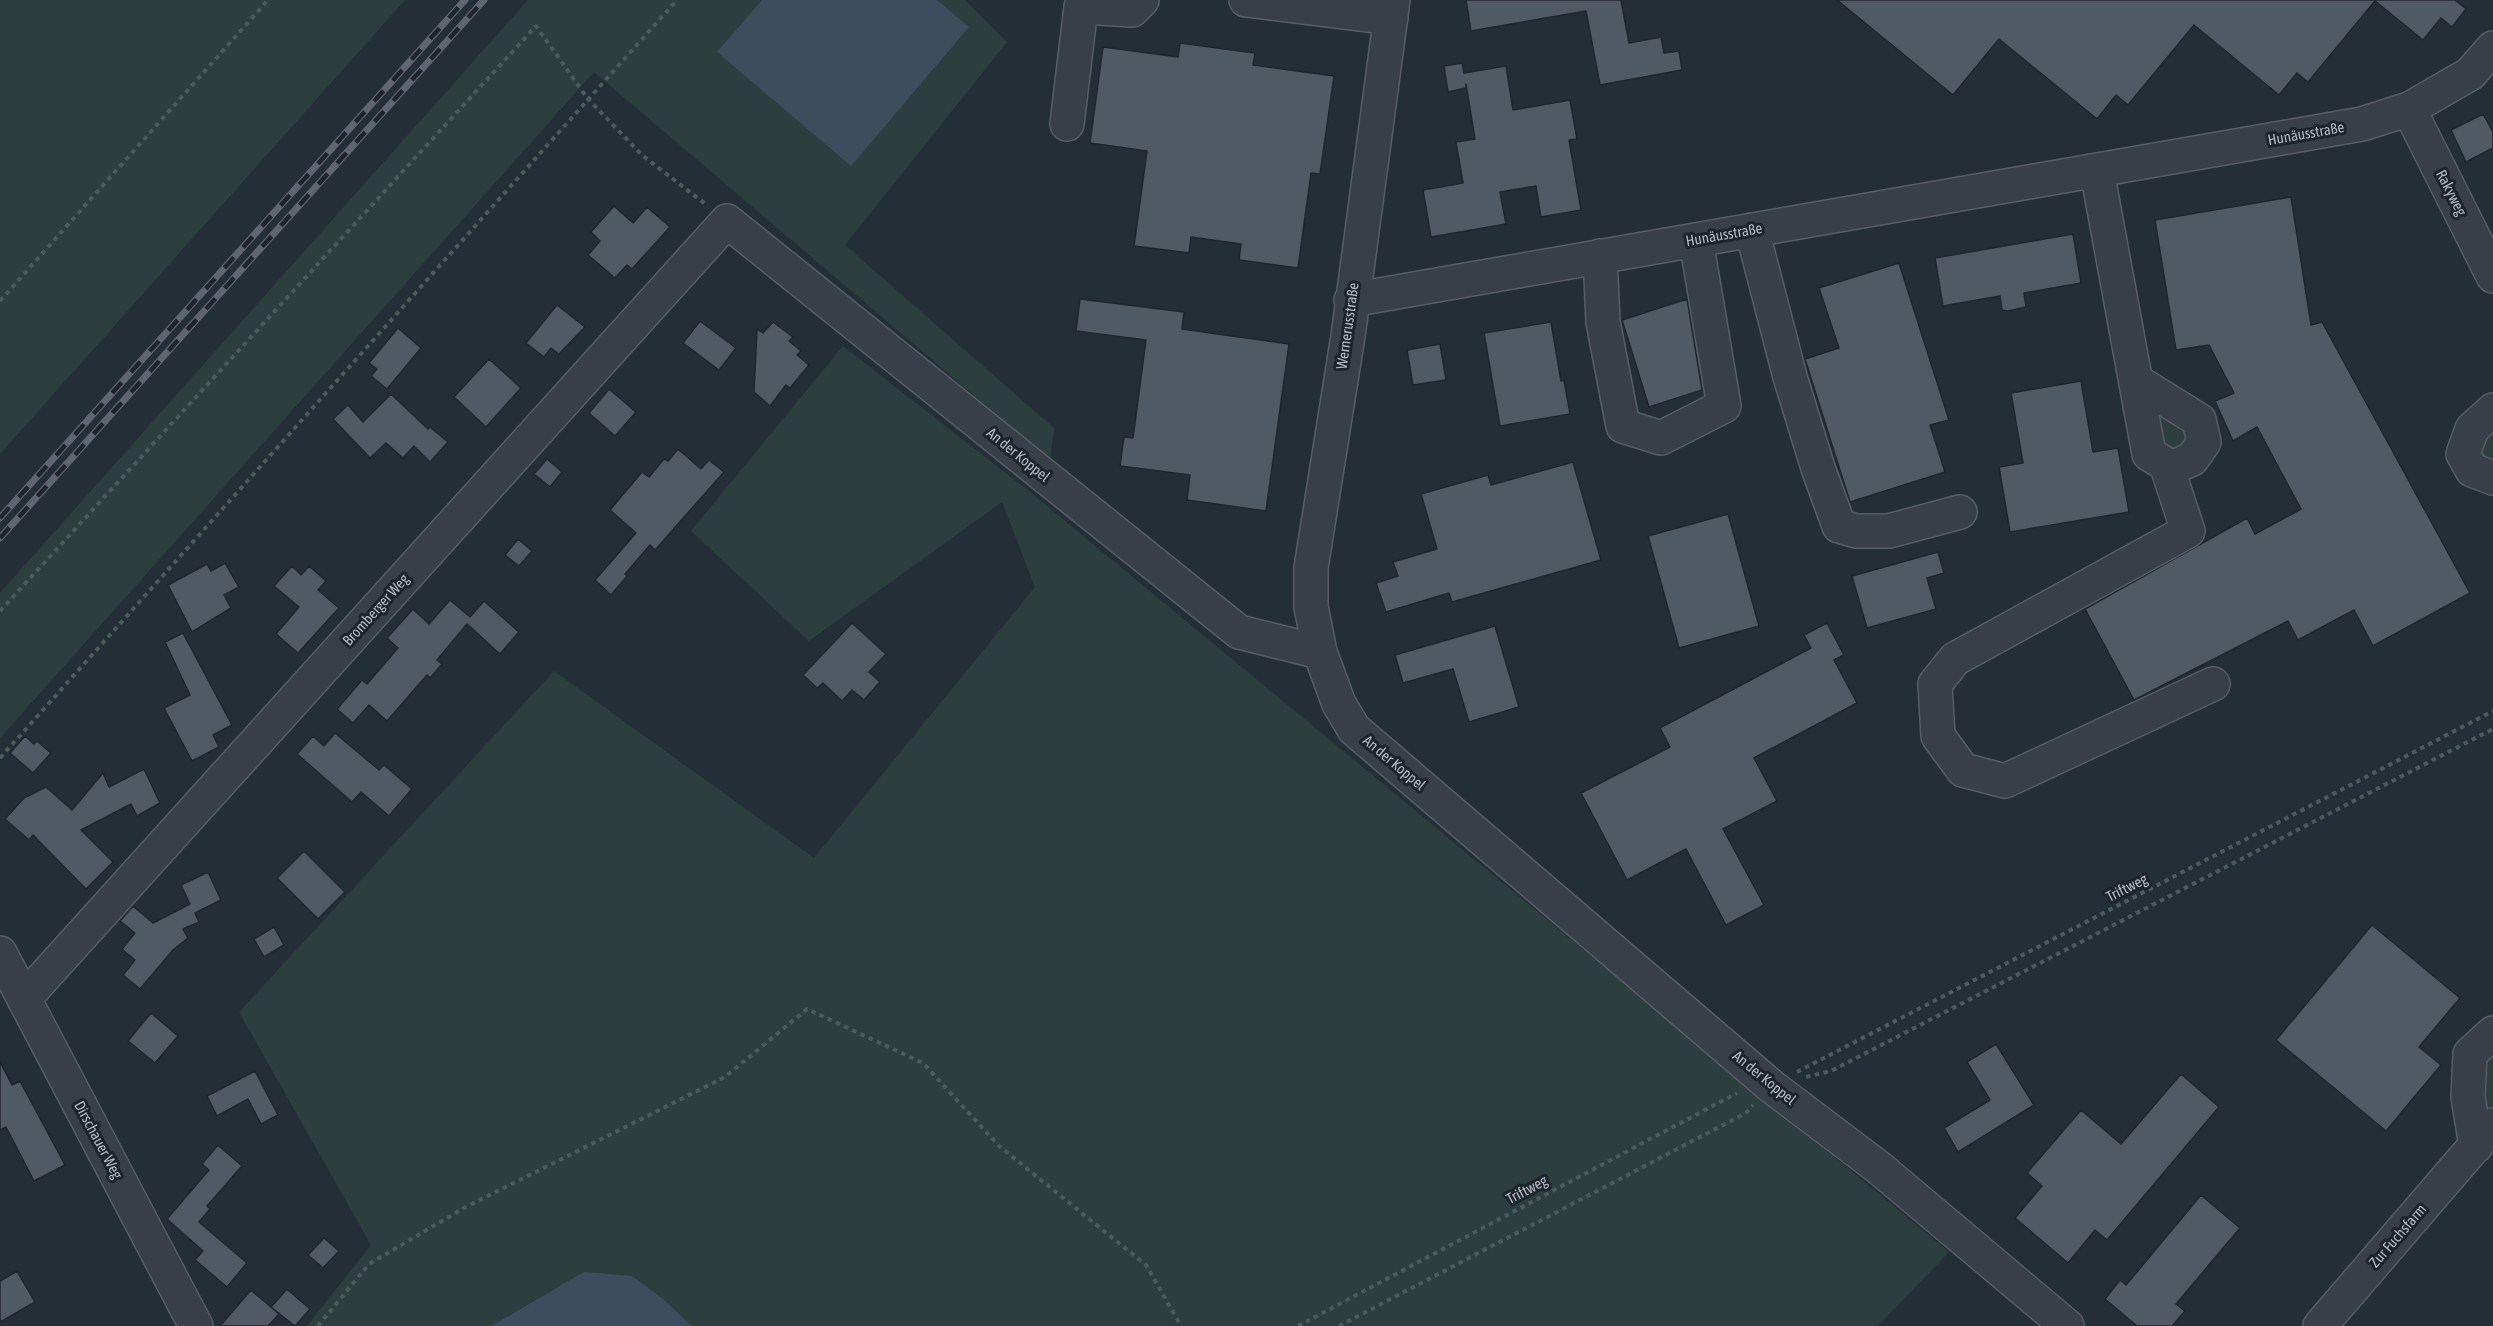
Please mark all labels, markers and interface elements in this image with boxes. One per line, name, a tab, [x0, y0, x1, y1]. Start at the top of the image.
street label: Hunäusstraße	[2266, 118, 2346, 150]
street label: Rakyweg	[2432, 167, 2470, 219]
street label: Hunäusstraße	[1684, 219, 1764, 251]
street label: Wernerusstraße	[1333, 282, 1363, 370]
street label: An der Koppel	[983, 424, 1053, 486]
street label: Bromberger Weg	[339, 570, 413, 650]
street label: An der Koppel	[1359, 732, 1429, 794]
street label: Triftweg	[2103, 870, 2151, 906]
street label: An der Koppel	[1729, 1047, 1799, 1109]
street label: Dirschauer Weg	[70, 1098, 126, 1182]
street label: Triftweg	[1503, 1172, 1551, 1208]
street label: Zur Fuchsfarm	[2366, 1201, 2430, 1271]

